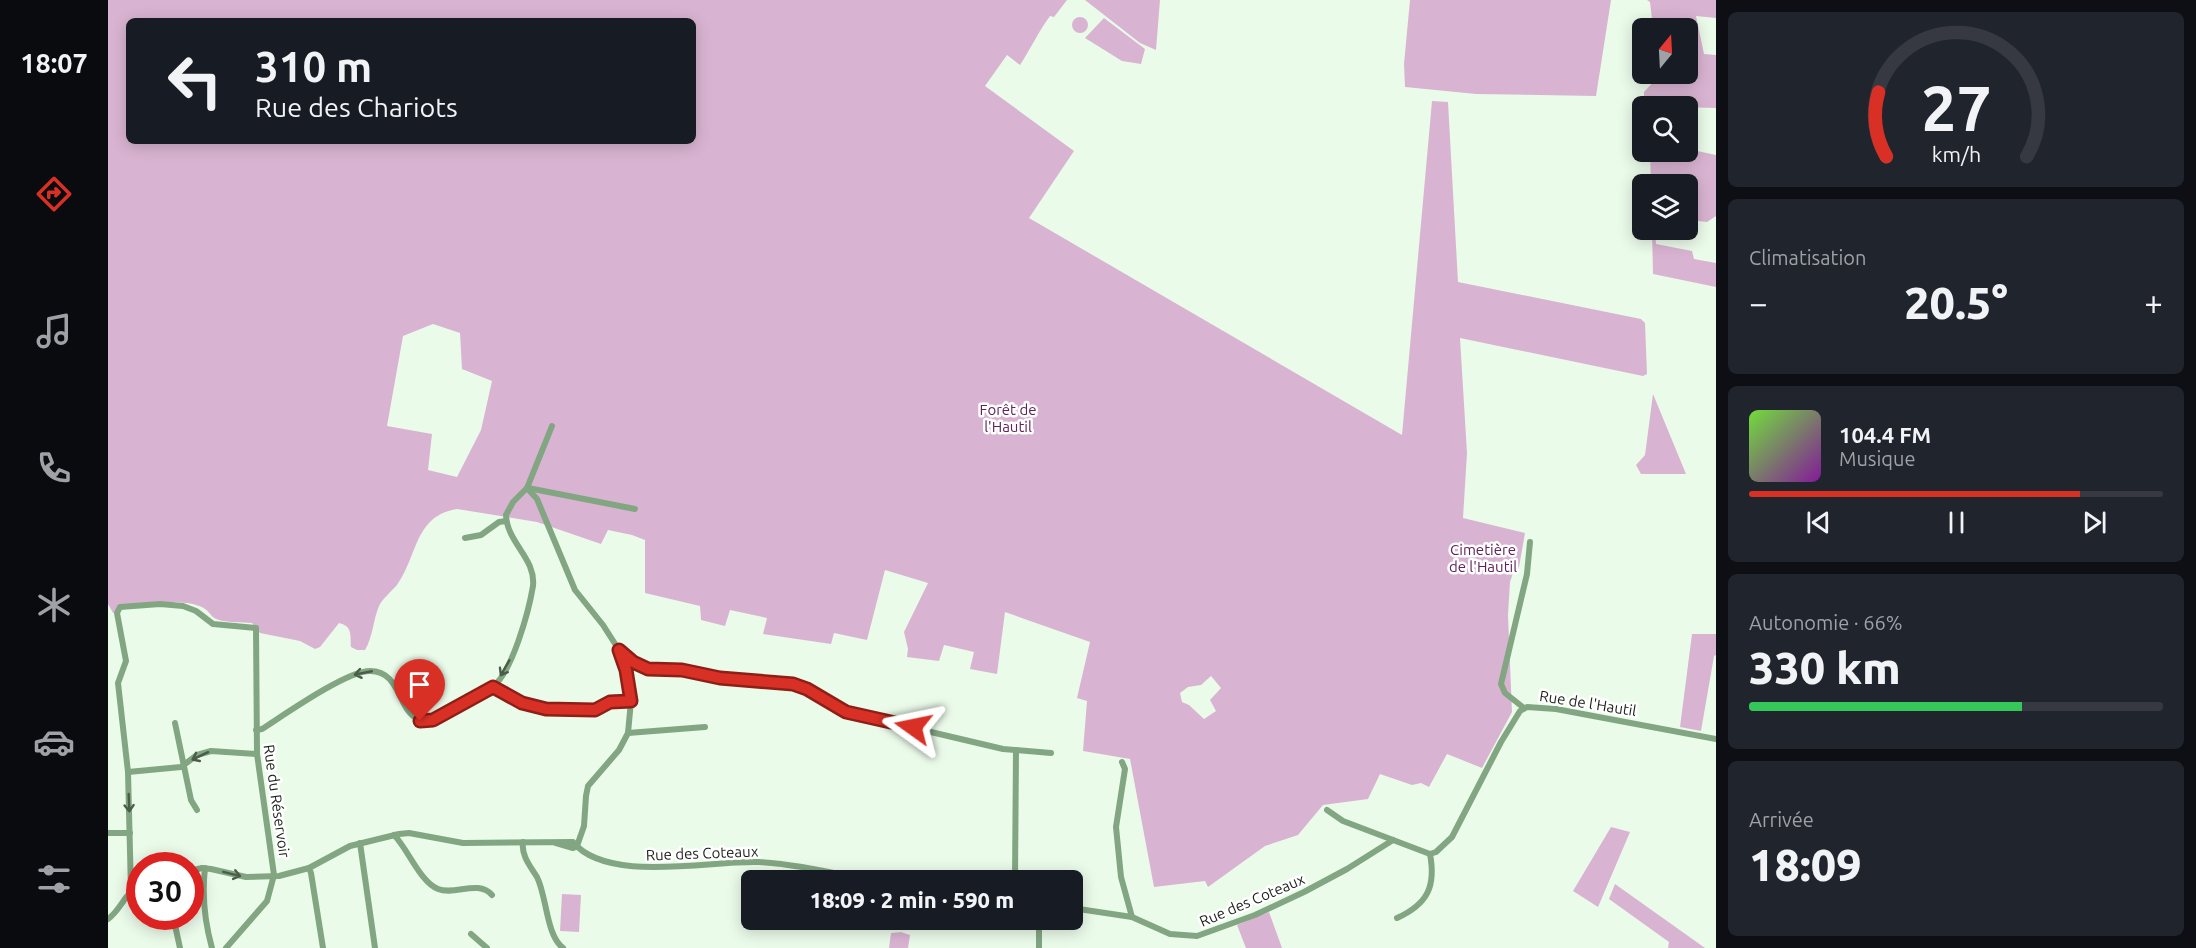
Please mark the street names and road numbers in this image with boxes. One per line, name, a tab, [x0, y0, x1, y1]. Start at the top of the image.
street label: Rue de l'Hautil	[1538, 687, 1638, 719]
street label: Rue du Réservoir	[261, 743, 293, 859]
street label: Rue des Coteaux	[645, 843, 759, 863]
street label: Rue des Coteaux	[1197, 870, 1308, 930]

